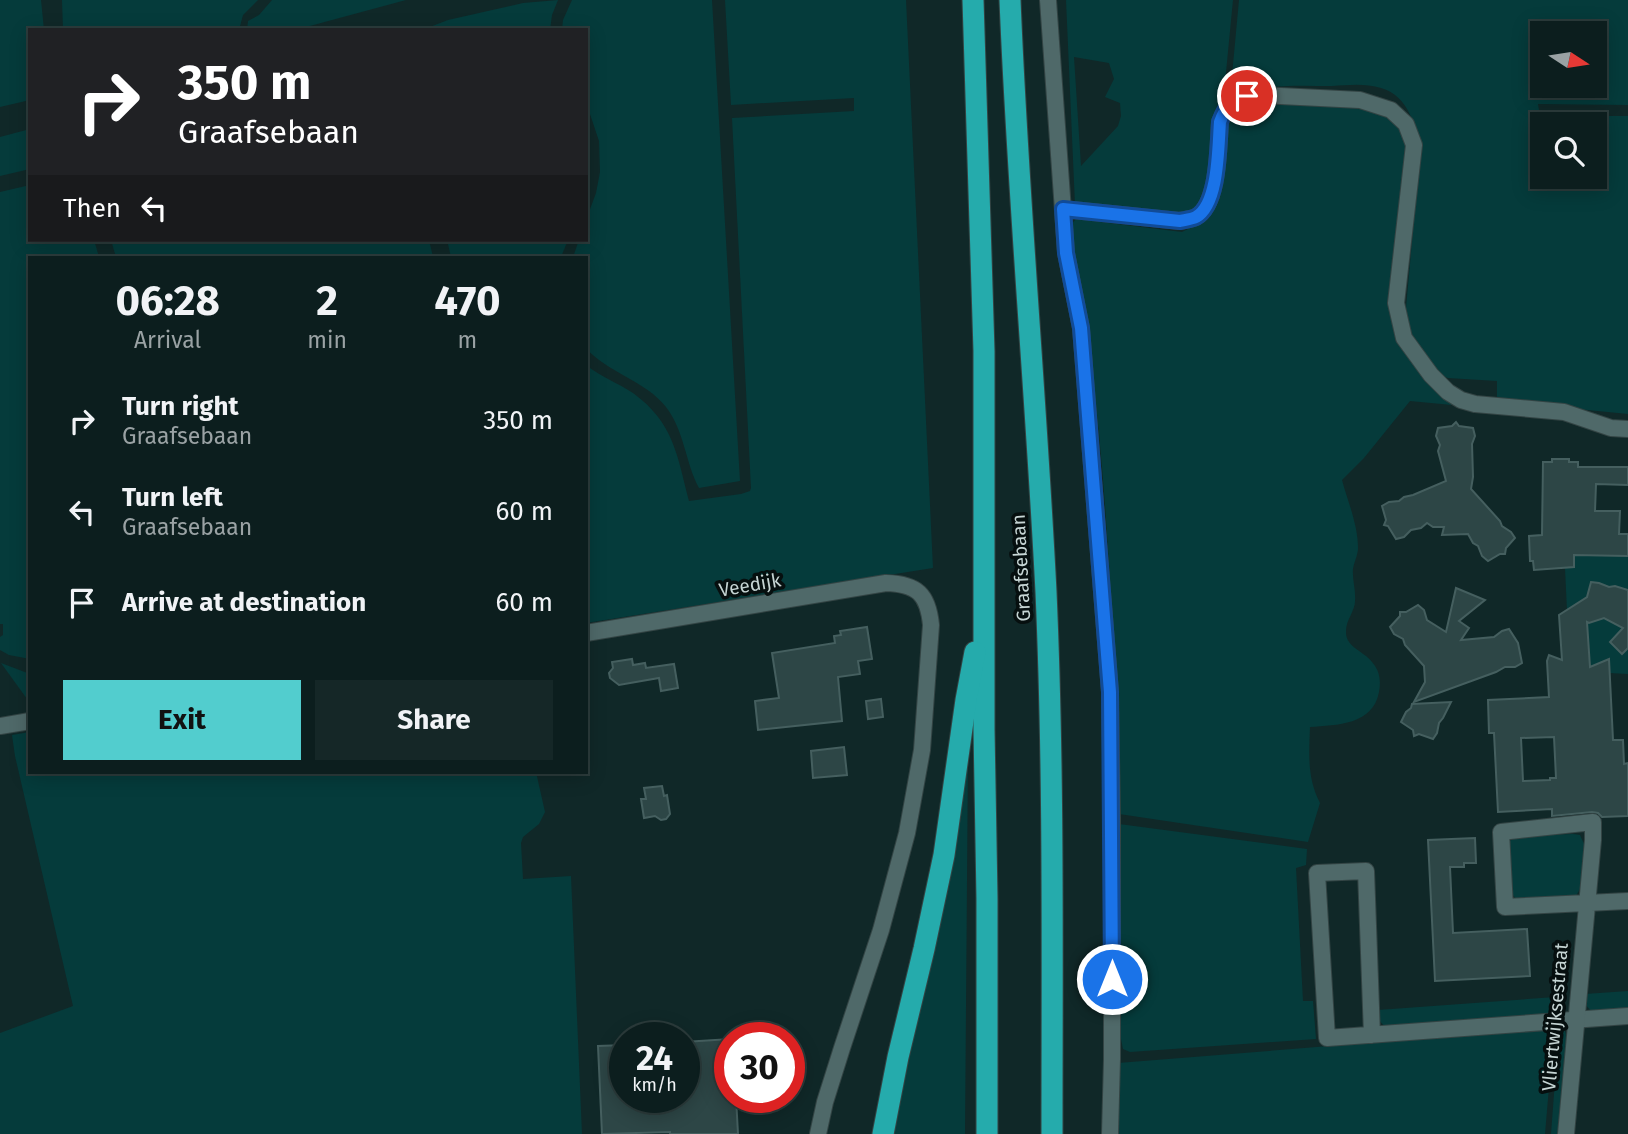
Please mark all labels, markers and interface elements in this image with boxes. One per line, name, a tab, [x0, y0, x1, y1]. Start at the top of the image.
north arrow	[1530, 21, 1606, 98]
map controls	[1530, 21, 1607, 189]
text: 350 m	[178, 53, 311, 112]
icon: right	[63, 56, 154, 147]
pin	[1217, 66, 1277, 126]
icon: arrive	[1228, 77, 1266, 115]
button: search	[1530, 112, 1607, 189]
text: Graafsebaan	[178, 113, 359, 151]
icon: left	[135, 189, 173, 227]
text: Then	[63, 193, 121, 224]
text: 06:28	[115, 276, 220, 326]
text: 2	[316, 276, 338, 326]
text: 470	[434, 276, 501, 326]
text: Arrival	[134, 326, 201, 354]
text: min	[307, 326, 347, 354]
text: m	[458, 326, 477, 354]
text: Turn right	[122, 391, 239, 422]
icon: right	[63, 402, 101, 440]
text: 350 m	[483, 405, 553, 436]
text: Graafsebaan	[122, 422, 252, 450]
text: Turn left	[122, 482, 223, 513]
icon: left	[63, 493, 101, 531]
text: 60 m	[495, 496, 553, 527]
text: Graafsebaan	[122, 513, 252, 541]
street label: Graafsebaan	[1007, 514, 1035, 622]
street label: Veedijk	[717, 568, 783, 602]
icon: arrive	[63, 584, 101, 622]
text: Arrive at destination	[122, 587, 366, 618]
text: 60 m	[495, 587, 553, 618]
button: Exit	[63, 680, 301, 760]
button: Share	[315, 680, 553, 760]
position arrow	[1075, 942, 1149, 1016]
street label: Vliertwijksestraat	[1537, 942, 1573, 1092]
speed limit sign: 30	[714, 1022, 805, 1113]
text: 24	[636, 1037, 673, 1079]
text: km/h	[632, 1074, 677, 1096]

